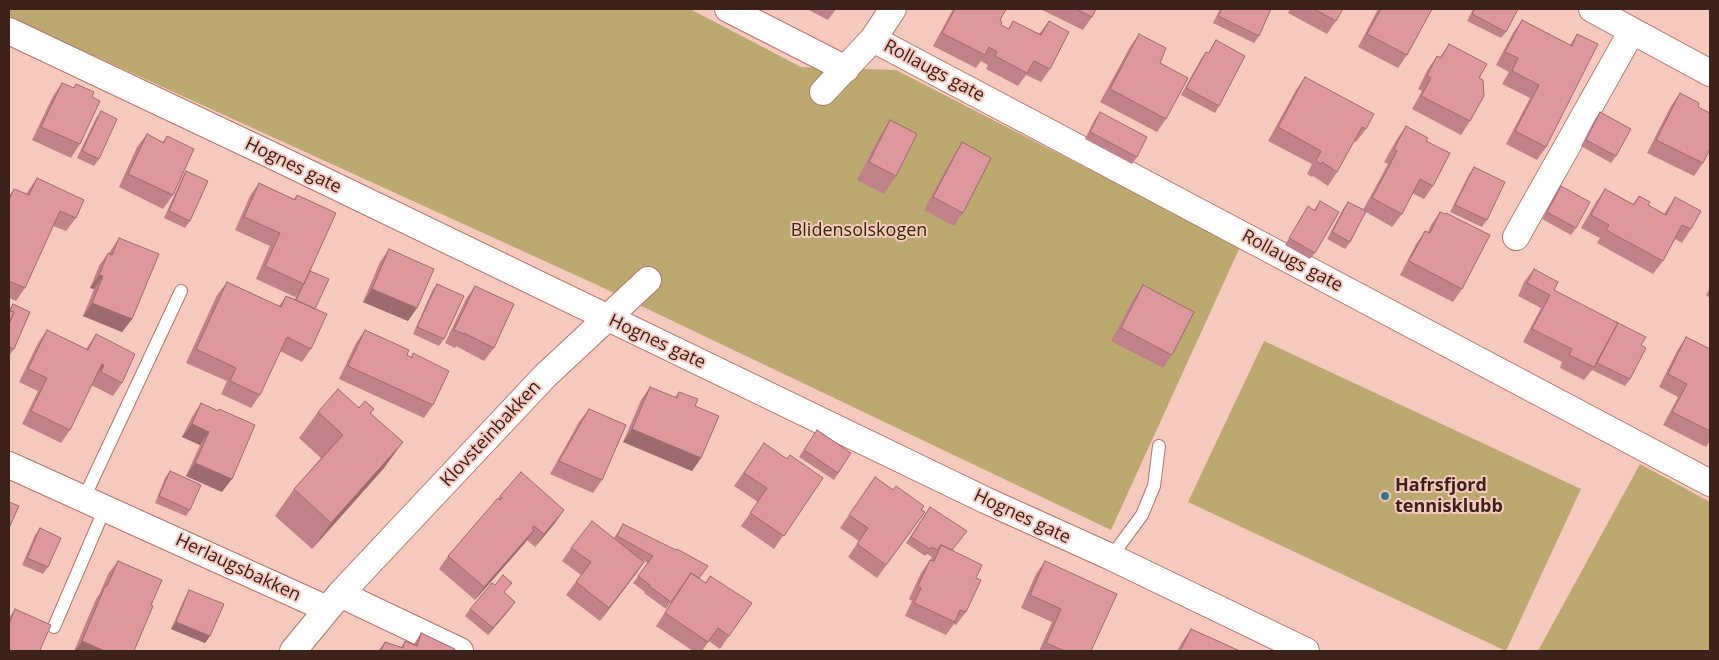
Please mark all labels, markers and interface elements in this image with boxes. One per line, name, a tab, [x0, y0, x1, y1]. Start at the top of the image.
street label: Rollaugs gate	[880, 35, 988, 107]
street label: Hognes gate	[241, 133, 345, 199]
park label: Blidensolskogen	[791, 220, 927, 242]
street label: Rollaugs gate	[1238, 225, 1346, 297]
street label: Hognes gate	[605, 310, 709, 374]
street label: Klovsteinbakken	[436, 376, 546, 492]
place label: Hafrsfjord tennisklubb	[1395, 475, 1503, 518]
street label: Hognes gate	[970, 485, 1074, 549]
marker: Hafrsfjord tennisklubb	[1379, 490, 1391, 502]
street label: Herlaugsbakken	[172, 530, 304, 606]

